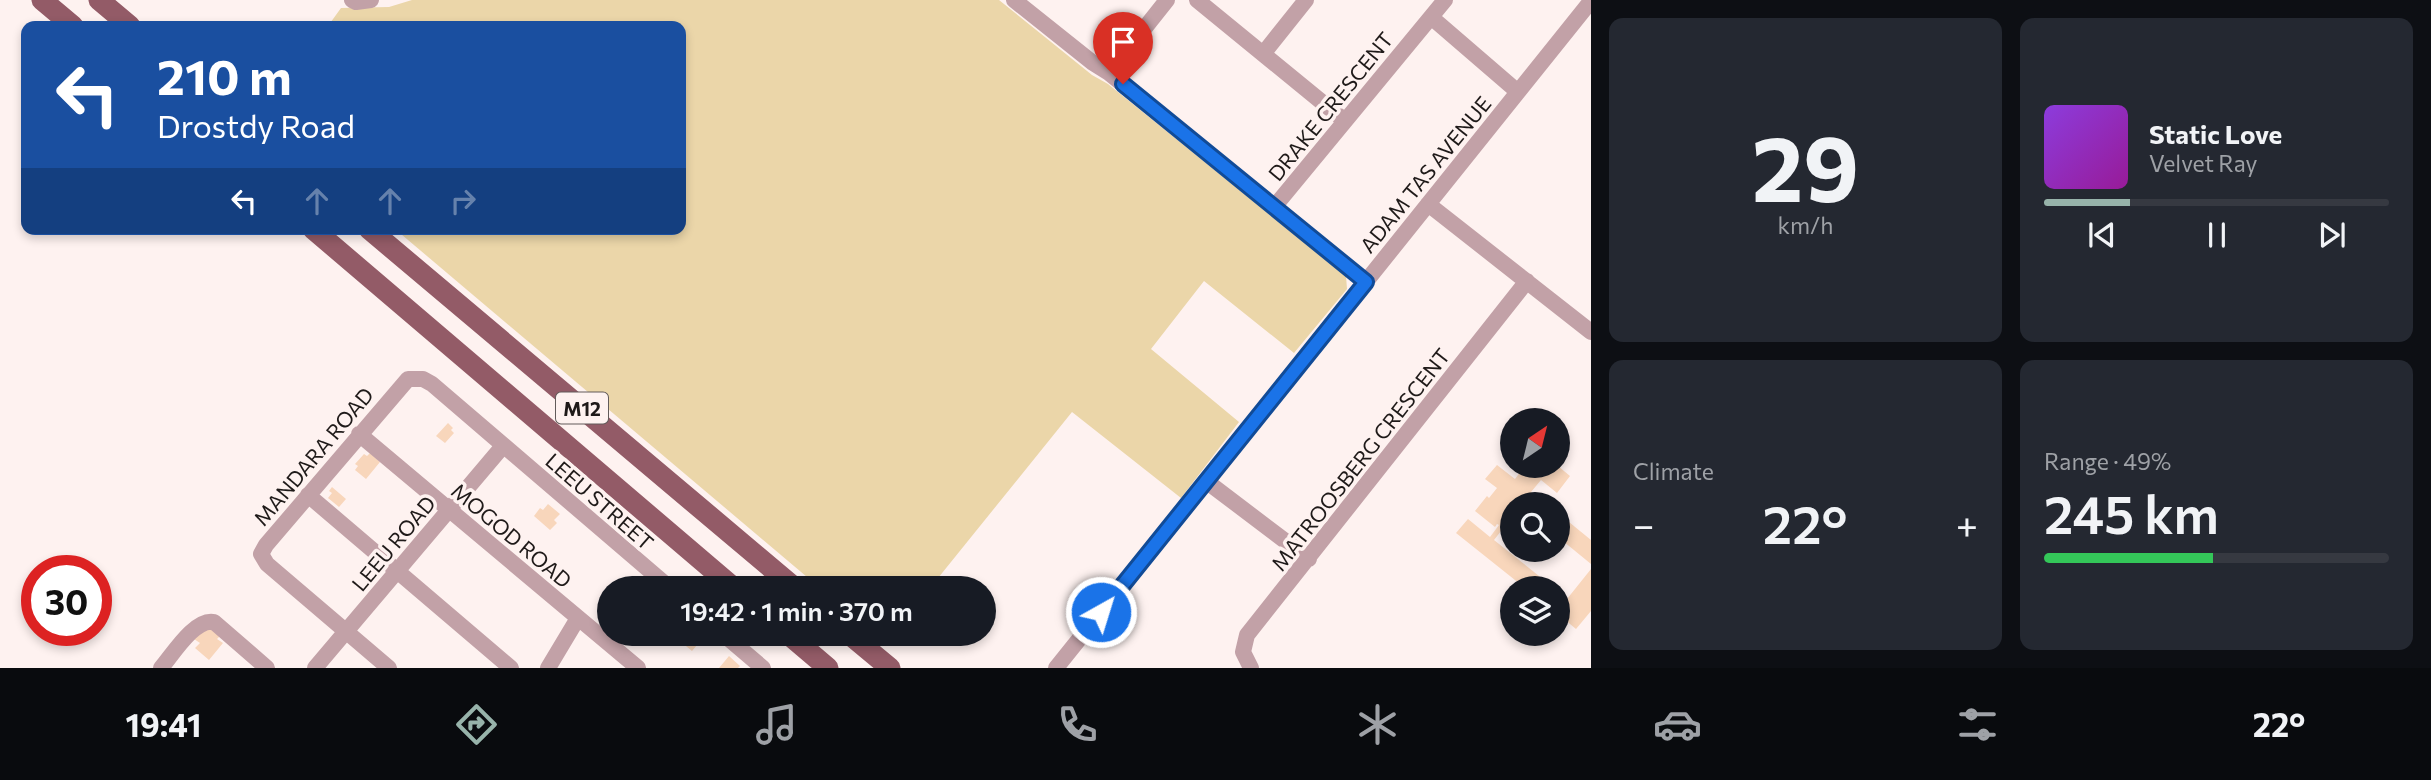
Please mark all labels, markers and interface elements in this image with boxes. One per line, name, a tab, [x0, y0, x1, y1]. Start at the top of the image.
pin	[1093, 12.0, 1153, 84]
icon: arrive	[1104, 23, 1142, 61]
street label: DRAKE CRESCENT	[1262, 27, 1398, 185]
text: 210 m	[157, 45, 292, 105]
icon: left	[42, 49, 133, 140]
street label: ADAM TAS AVENUE	[1354, 91, 1496, 257]
text: Drostdy Road	[157, 105, 355, 145]
text: 29	[1752, 109, 1859, 221]
text: Static Love	[2149, 118, 2282, 149]
text: Velvet Ray	[2149, 149, 2257, 177]
icon: left	[225, 182, 263, 220]
icon: ahead	[298, 182, 336, 220]
icon: ahead	[371, 182, 409, 220]
icon: right	[444, 182, 482, 220]
text: km/h	[1778, 211, 1833, 239]
icon: previous	[2083, 216, 2121, 254]
icon: pause	[2198, 216, 2236, 254]
icon: next	[2313, 216, 2351, 254]
street label: MATROOSBERG CRESCENT	[1265, 343, 1455, 575]
street label: MANDARA ROAD	[248, 382, 378, 530]
road number: M12	[556, 392, 608, 424]
north arrow	[1500, 408, 1570, 478]
map controls	[1500, 408, 1570, 646]
text: Range · 49%	[2044, 447, 2171, 475]
street label: LEEU STREET	[541, 448, 659, 554]
text: Climate	[1633, 457, 1714, 485]
street label: MOGOD ROAD	[447, 477, 577, 593]
text: 245 km	[2044, 481, 2219, 545]
street label: LEEU ROAD	[346, 490, 440, 596]
text: 22°	[1763, 491, 1847, 555]
button: search	[1500, 492, 1570, 562]
text: −	[1633, 500, 1655, 547]
text: +	[1956, 500, 1978, 547]
speed limit sign: 30	[21, 555, 112, 646]
position arrow	[1064, 575, 1138, 649]
button: layers	[1500, 576, 1570, 646]
text: 19:42 · 1 min · 370 m	[680, 595, 913, 626]
icon: directions	[452, 700, 501, 749]
icon: music	[752, 700, 801, 749]
icon: phone	[1053, 700, 1102, 749]
icon: climate	[1353, 700, 1402, 749]
icon: car	[1653, 700, 1702, 749]
icon: filters	[1953, 700, 2002, 749]
text: 19:41	[126, 704, 201, 744]
text: 22°	[2253, 704, 2305, 744]

